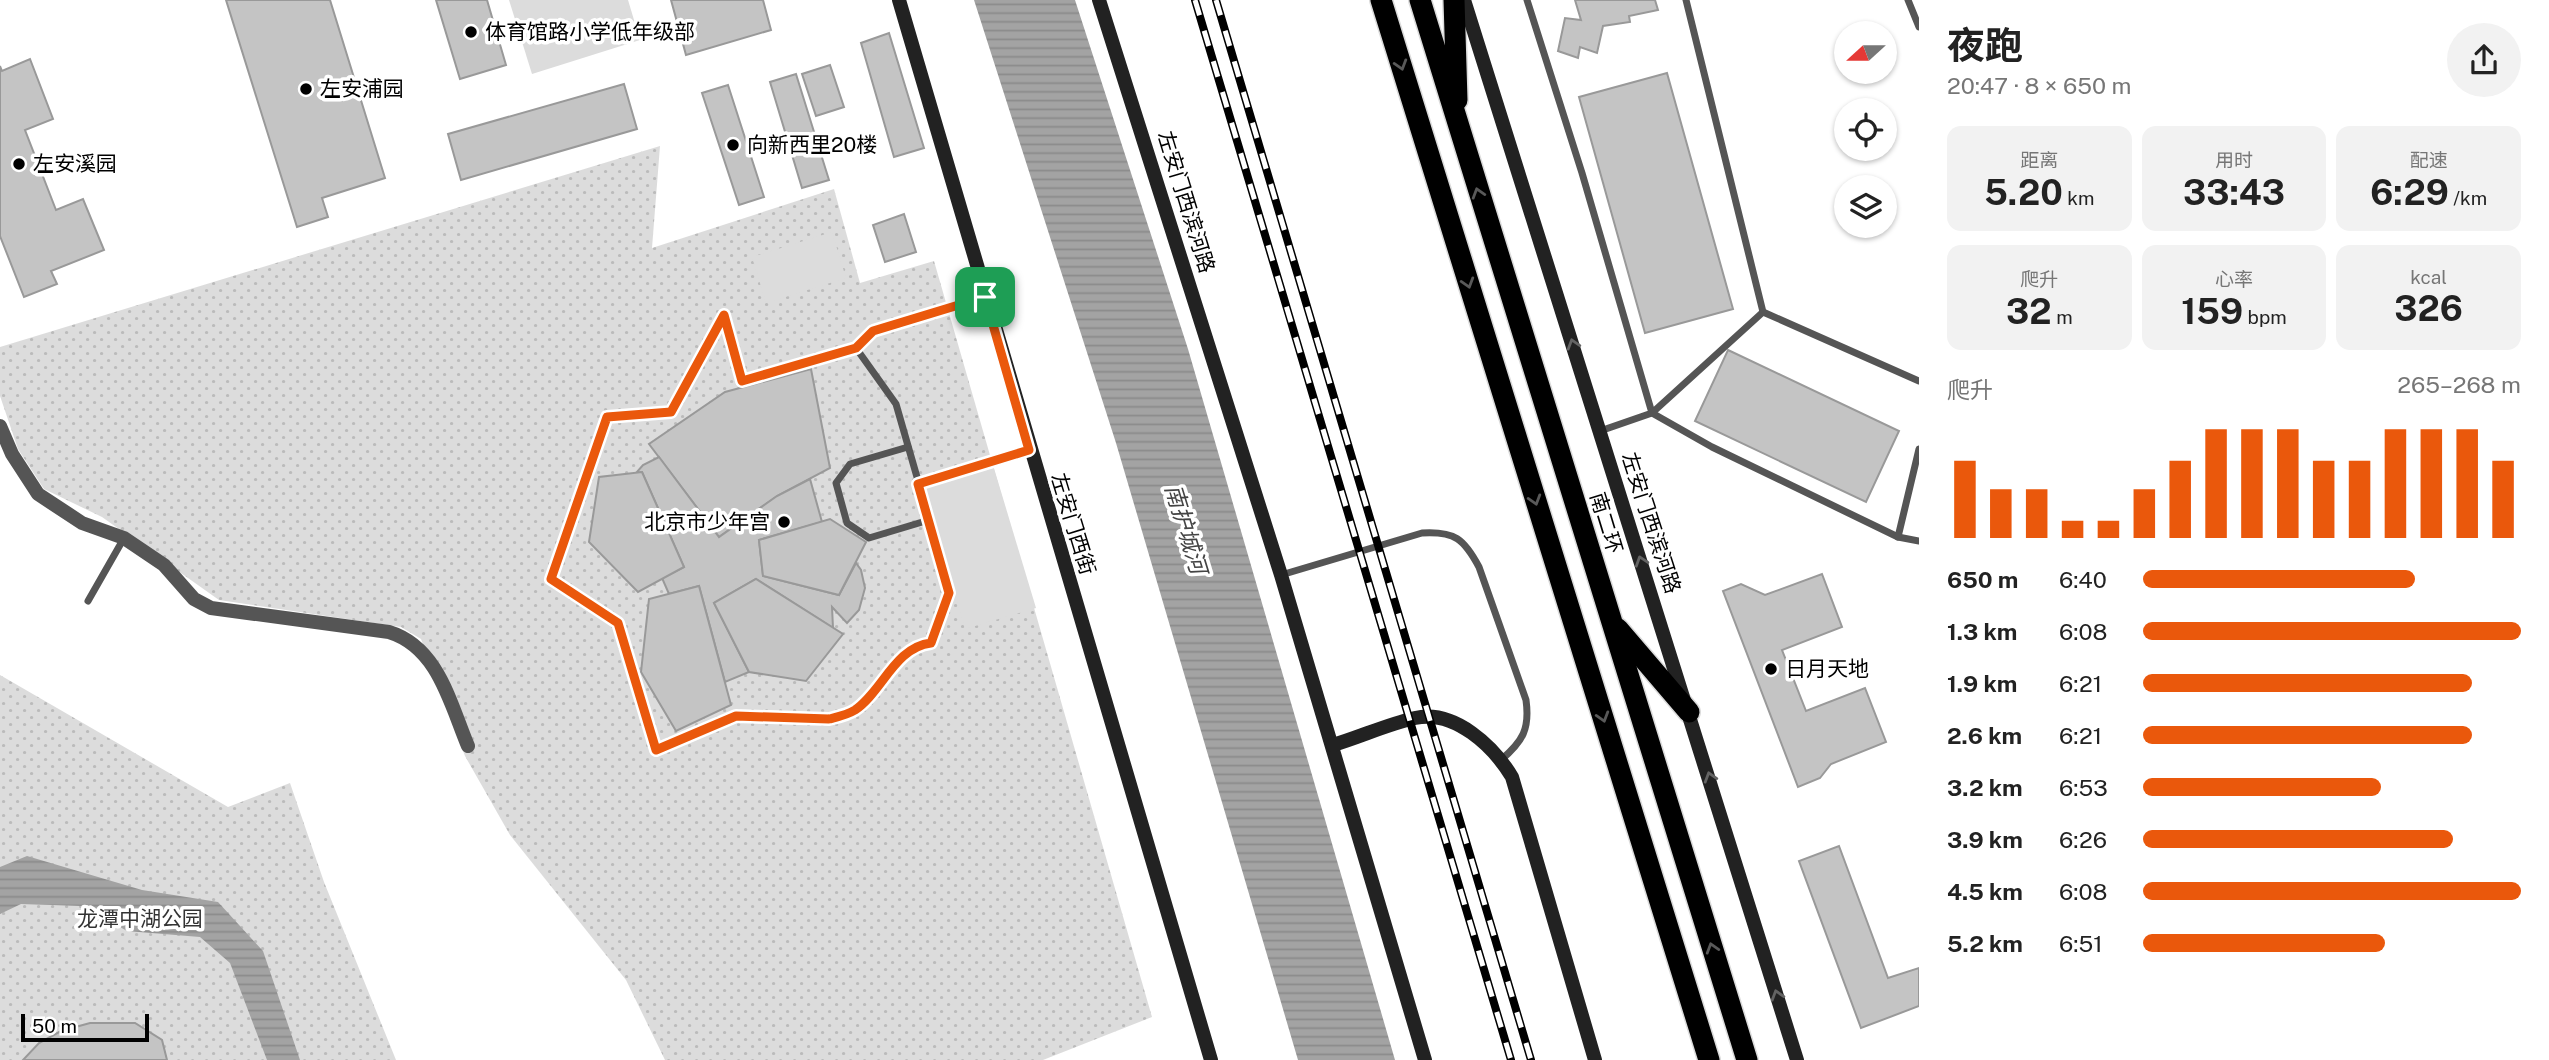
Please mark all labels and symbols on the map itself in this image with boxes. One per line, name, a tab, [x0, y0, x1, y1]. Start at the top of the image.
place label: 体育馆路小学低年级部	[485, 19, 695, 44]
north arrow	[1834, 21, 1897, 84]
marker: 体育馆路小学低年级部	[463, 24, 479, 40]
one-way arrow	[1392, 59, 1407, 71]
place label: 左安浦园	[320, 76, 404, 101]
marker: 左安浦园	[298, 81, 314, 97]
street label: 左安门西滨河路	[1153, 128, 1220, 276]
place label: 向新西里20楼	[747, 132, 877, 157]
marker: 向新西里20楼	[725, 137, 741, 153]
place label: 左安溪园	[33, 151, 117, 176]
marker: 左安溪园	[11, 156, 27, 172]
one-way arrow	[1472, 187, 1486, 199]
pin	[955, 267, 1015, 327]
one-way arrow	[1459, 277, 1474, 289]
one-way arrow	[1566, 338, 1581, 350]
street label: 左安门西滨河路	[1617, 449, 1686, 597]
street label: 左安门西街	[1046, 470, 1101, 578]
water label: 南护城河	[1160, 481, 1214, 581]
street label: 南二环	[1585, 489, 1628, 557]
one-way arrow	[1527, 493, 1541, 506]
place label: 北京市少年宫	[644, 509, 770, 534]
marker: 北京市少年宫	[776, 514, 792, 530]
one-way arrow	[1635, 555, 1650, 567]
place label: 日月天地	[1785, 656, 1869, 681]
marker: 日月天地	[1763, 661, 1779, 677]
one-way arrow	[1594, 711, 1609, 723]
one-way arrow	[1703, 772, 1718, 784]
park label: 龙潭中湖公园	[77, 906, 203, 931]
one-way arrow	[1706, 942, 1721, 954]
one-way arrow	[1771, 989, 1785, 1002]
scale bar	[21, 1011, 149, 1043]

